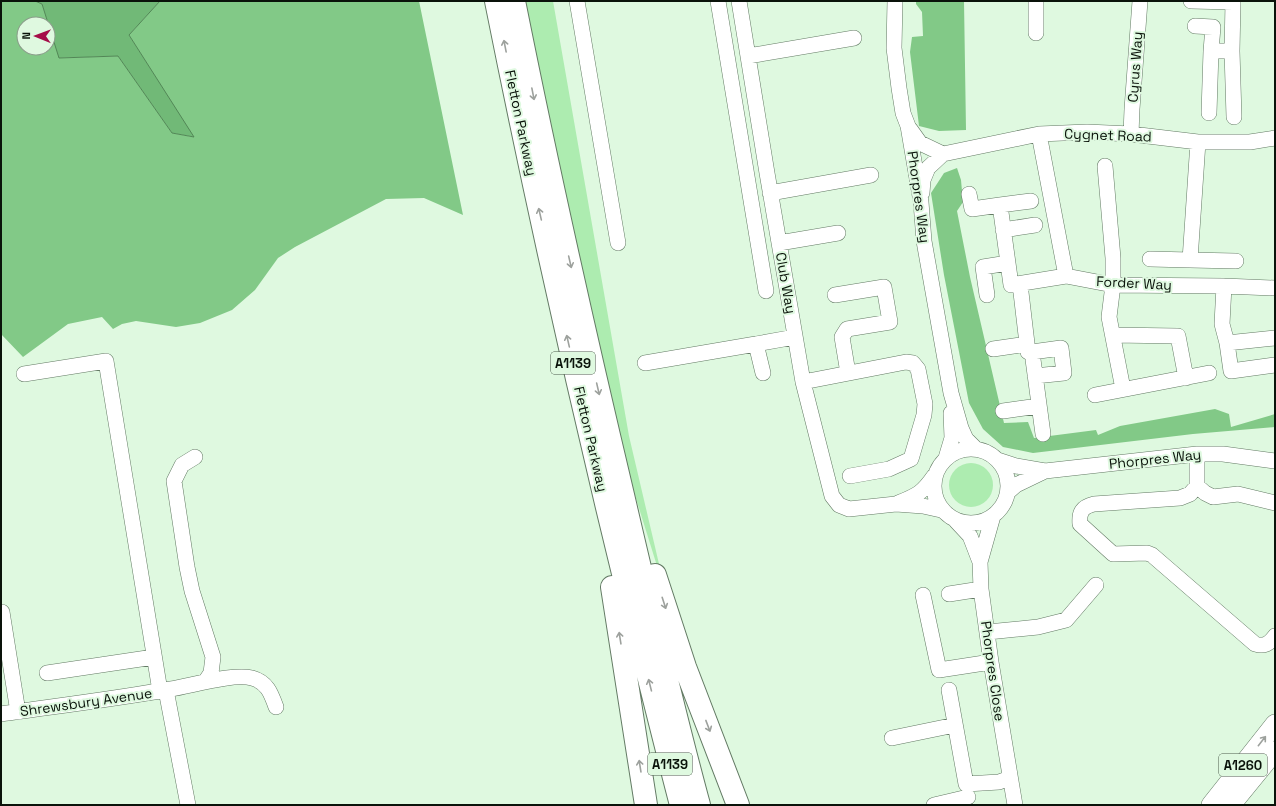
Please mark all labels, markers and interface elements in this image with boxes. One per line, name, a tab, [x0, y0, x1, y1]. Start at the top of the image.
north arrow	[16, 16, 56, 56]
street label: Cyrus Way	[1124, 31, 1146, 103]
text: N	[19, 32, 33, 40]
one-way arrow	[500, 39, 508, 52]
street label: Fletton Parkway	[501, 68, 541, 178]
one-way arrow	[529, 87, 537, 100]
street label: Cygnet Road	[1064, 124, 1152, 146]
street label: Phorpres Way	[904, 150, 934, 244]
one-way arrow	[536, 208, 544, 221]
street label: Club Way	[772, 251, 800, 315]
one-way arrow	[567, 255, 574, 268]
street label: Forder Way	[1096, 272, 1172, 294]
one-way arrow	[564, 335, 572, 348]
road number: A1139	[551, 352, 595, 374]
one-way arrow	[595, 382, 603, 395]
street label: Fletton Parkway	[570, 384, 612, 494]
street label: Phorpres Way	[1108, 445, 1202, 473]
one-way arrow	[661, 597, 669, 609]
street label: Phorpres Close	[977, 620, 1009, 722]
one-way arrow	[616, 632, 624, 645]
one-way arrow	[646, 679, 653, 692]
street label: Shrewsbury Avenue	[19, 684, 153, 720]
one-way arrow	[704, 719, 712, 731]
one-way arrow	[1257, 736, 1266, 747]
road number: A1139	[648, 753, 692, 775]
road number: A1260	[1219, 754, 1267, 776]
one-way arrow	[636, 760, 644, 773]

